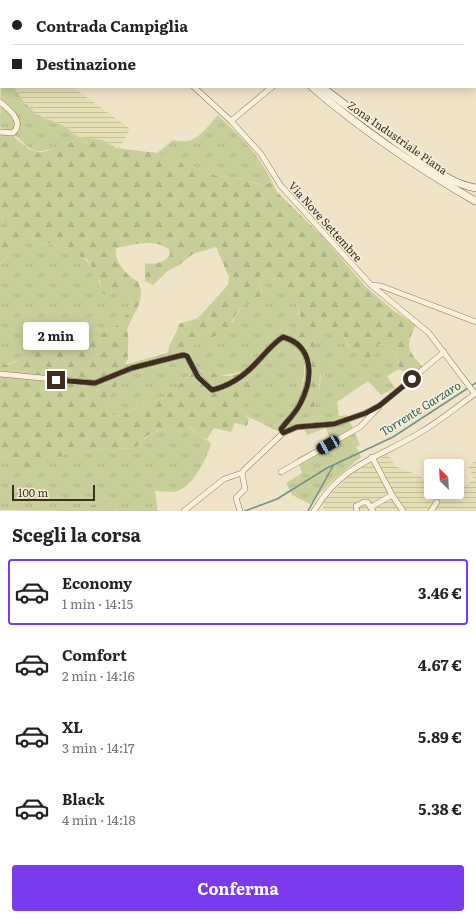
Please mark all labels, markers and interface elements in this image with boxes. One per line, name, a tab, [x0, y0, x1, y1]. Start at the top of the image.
text: Contrada Campiglia	[36, 14, 188, 37]
text: Destinazione	[36, 52, 136, 75]
street label: Zona Industriale Piana	[345, 96, 451, 178]
street label: Via Nove Settembre	[286, 177, 367, 265]
callout: 2 min	[23, 322, 89, 350]
text: 2 min	[38, 326, 74, 345]
route start	[403, 370, 421, 388]
route end	[47, 371, 65, 389]
water label: Torrente Garzaro	[376, 376, 464, 440]
car	[315, 434, 341, 456]
north arrow	[424, 459, 464, 499]
map controls	[424, 459, 464, 499]
scale bar	[12, 483, 95, 502]
text: 100 m	[18, 484, 48, 500]
text: Scegli la corsa	[12, 521, 141, 548]
text: Economy	[62, 571, 132, 594]
icon: car	[14, 574, 50, 610]
text: 3.46 €	[418, 581, 462, 604]
text: 1 min · 14:15	[62, 594, 133, 613]
text: Comfort	[62, 643, 127, 666]
icon: car	[14, 646, 50, 682]
text: 4.67 €	[418, 653, 462, 676]
text: 2 min · 14:16	[62, 666, 135, 685]
text: XL	[62, 715, 83, 738]
icon: car	[14, 718, 50, 754]
text: 5.89 €	[418, 725, 462, 748]
text: 3 min · 14:17	[62, 738, 134, 757]
text: Black	[62, 787, 105, 810]
icon: car	[14, 790, 50, 826]
text: 5.38 €	[418, 797, 462, 820]
text: 4 min · 14:18	[62, 810, 136, 829]
button: Conferma	[12, 865, 464, 911]

